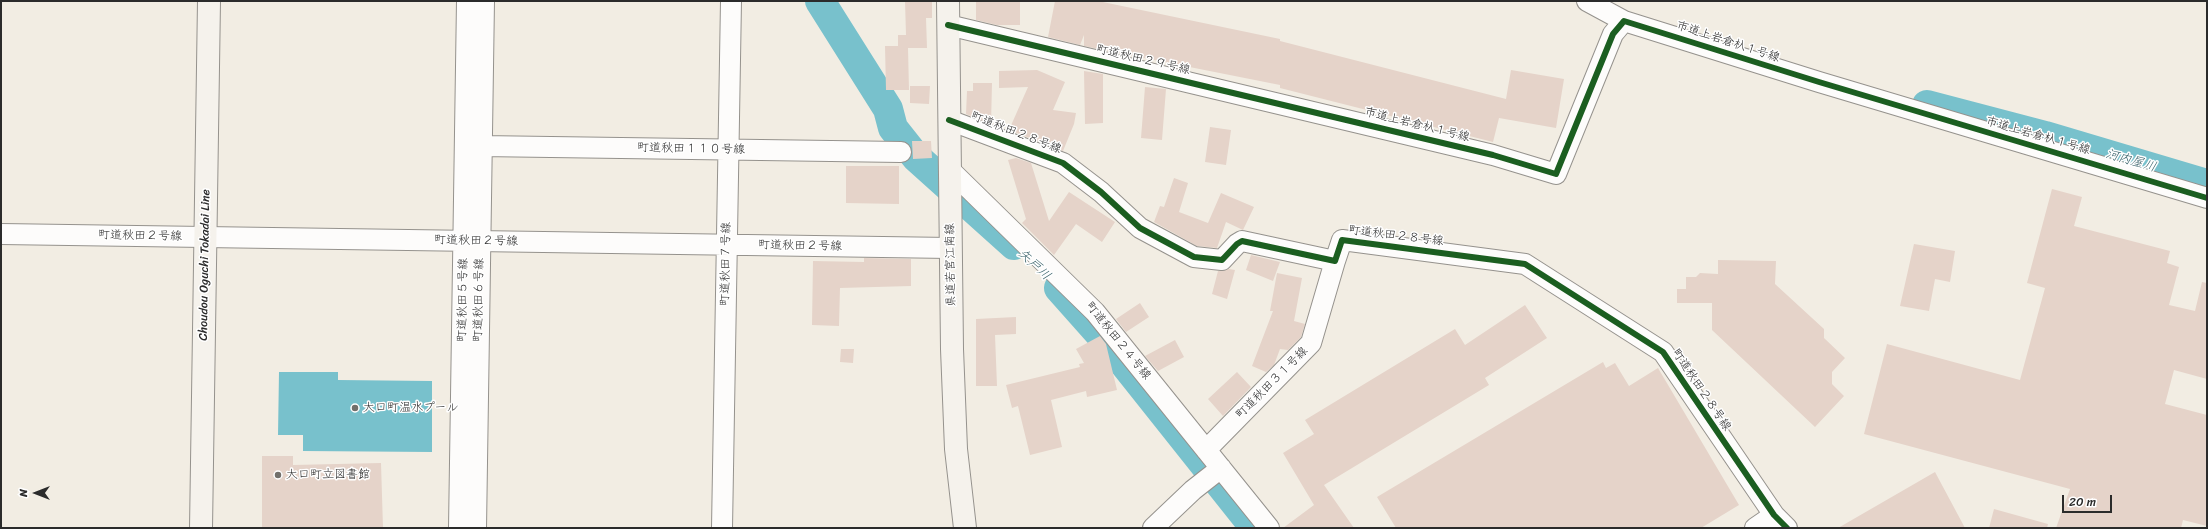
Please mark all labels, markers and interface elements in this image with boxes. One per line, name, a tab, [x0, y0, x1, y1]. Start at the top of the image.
street label: 市道上岩倉杁１号線	[1674, 18, 1782, 66]
street label: 町道秋田２９号線	[1095, 42, 1191, 78]
street label: 市道上岩倉杁１号線	[1363, 105, 1471, 145]
street label: 町道秋田２８号線	[969, 109, 1063, 157]
street label: 市道上岩倉杁１号線	[1984, 114, 2092, 158]
street label: 町道秋田１１０号線	[637, 141, 745, 157]
water label: 河内屋川	[2104, 146, 2158, 176]
street label: Choudou Oguchi Tokadai Line	[196, 189, 214, 341]
street label: 町道秋田７号線	[718, 222, 734, 306]
street label: 県道若宮江南線	[943, 223, 959, 307]
street label: 町道秋田２８号線	[1347, 223, 1445, 249]
street label: 町道秋田２号線	[98, 228, 182, 244]
street label: 町道秋田２号線	[434, 233, 518, 249]
street label: 町道秋田２号線	[758, 238, 842, 254]
water label: 矢戸川	[1014, 246, 1054, 284]
street label: 町道秋田５号線	[455, 258, 471, 342]
street label: 町道秋田６号線	[471, 258, 487, 342]
street label: 町道秋田２４号線	[1082, 299, 1154, 383]
street label: 町道秋田３１号線	[1233, 344, 1311, 422]
street label: 町道秋田２８号線	[1668, 346, 1734, 434]
place label: 大口町温水プール	[363, 401, 458, 415]
marker: 大口町温水プール	[350, 403, 360, 413]
place label: 大口町立図書館	[286, 468, 370, 482]
marker: 大口町立図書館	[273, 470, 283, 480]
north arrow	[16, 473, 56, 513]
scale bar	[2064, 487, 2114, 513]
text: N	[14, 489, 33, 497]
text: 20 m	[2069, 491, 2096, 513]

